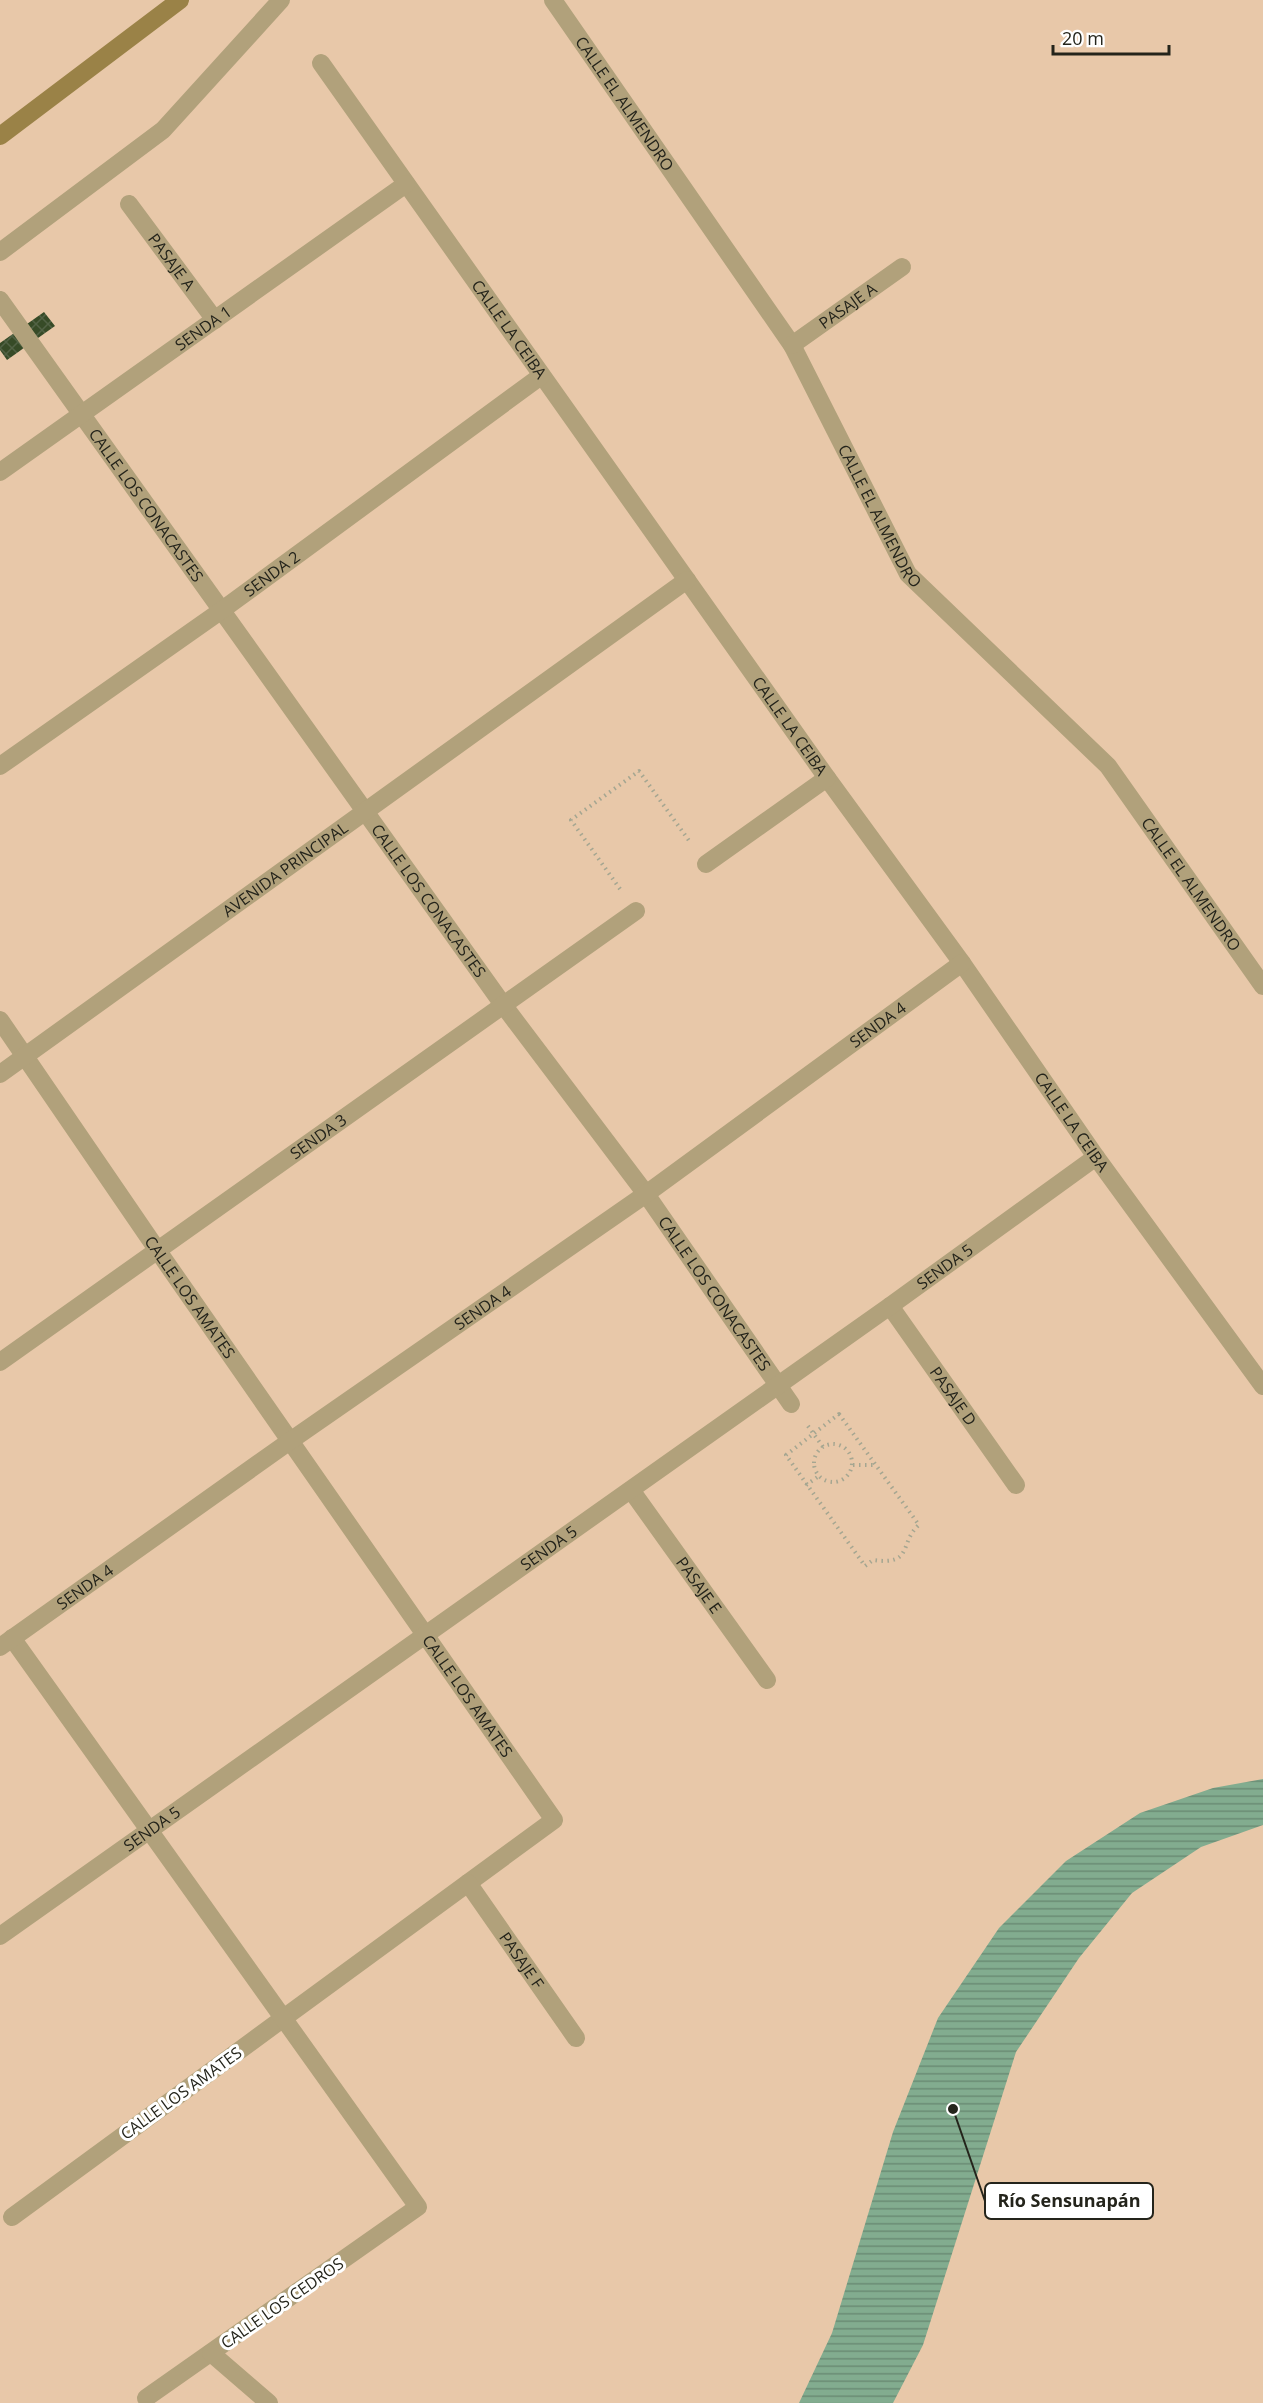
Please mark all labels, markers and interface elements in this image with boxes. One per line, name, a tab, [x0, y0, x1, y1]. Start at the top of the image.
scale bar	[1053, 18, 1168, 56]
text: 20 m	[1062, 26, 1104, 50]
street label: CALLE EL ALMENDRO	[570, 32, 679, 175]
street label: PASAJE A	[143, 229, 201, 296]
street label: CALLE LA CEIBA	[467, 275, 552, 384]
street label: PASAJE A	[814, 277, 882, 334]
street label: SENDA 1	[170, 300, 236, 356]
street label: CALLE LOS CONACASTES	[84, 424, 209, 587]
street label: CALLE EL ALMENDRO	[833, 441, 927, 592]
street label: SENDA 2	[239, 546, 304, 602]
street label: CALLE LA CEIBA	[747, 672, 833, 780]
street label: CALLE EL ALMENDRO	[1136, 813, 1246, 955]
street label: AVENIDA PRINCIPAL	[218, 816, 352, 922]
street label: CALLE LOS CONACASTES	[366, 819, 491, 982]
street label: SENDA 4	[845, 997, 910, 1053]
street label: CALLE LA CEIBA	[1030, 1068, 1115, 1177]
street label: SENDA 3	[285, 1109, 351, 1164]
street label: CALLE LOS CONACASTES	[653, 1212, 776, 1376]
street label: CALLE LOS AMATES	[140, 1231, 241, 1363]
street label: SENDA 5	[912, 1238, 977, 1294]
street label: SENDA 4	[450, 1280, 515, 1335]
street label: PASAJE D	[925, 1362, 982, 1430]
street label: SENDA 5	[516, 1520, 581, 1575]
street label: PASAJE E	[671, 1552, 727, 1618]
street label: SENDA 4	[52, 1559, 118, 1614]
street label: CALLE LOS AMATES	[417, 1630, 518, 1762]
street label: SENDA 5	[119, 1801, 185, 1856]
street label: PASAJE F	[494, 1927, 549, 1993]
street label: CALLE LOS AMATES	[116, 2041, 246, 2144]
callout: Río Sensunapán	[985, 2183, 1153, 2219]
text: Río Sensunapán	[997, 2188, 1141, 2212]
street label: CALLE LOS CEDROS	[216, 2252, 348, 2354]

